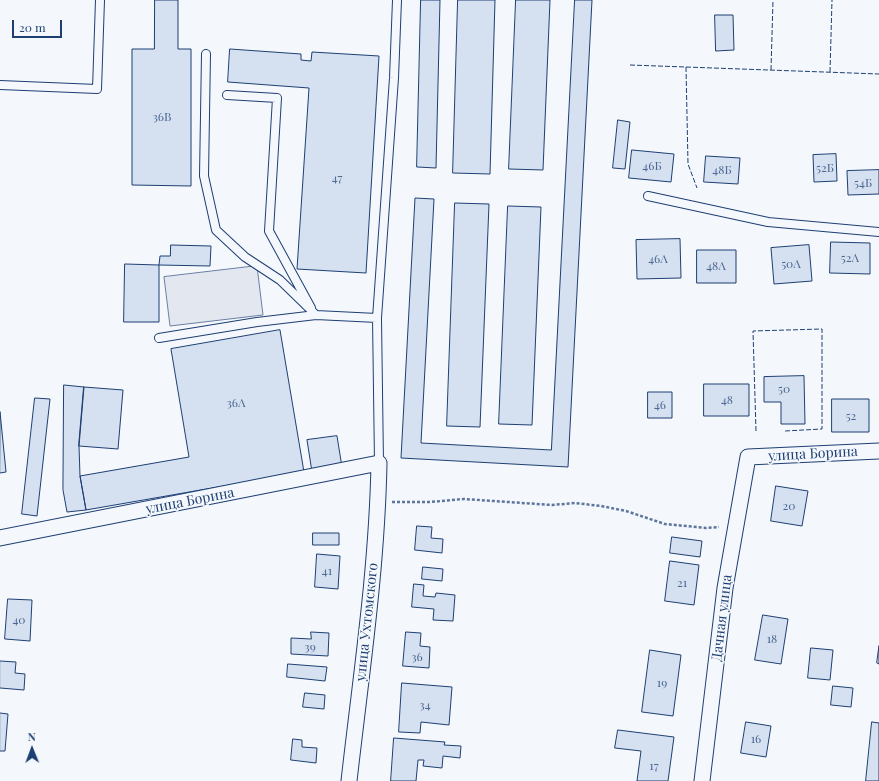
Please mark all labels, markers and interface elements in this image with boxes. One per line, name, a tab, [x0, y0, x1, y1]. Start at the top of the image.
scale bar	[14, 12, 64, 38]
text: 20 m	[19, 19, 46, 35]
house number: 36В	[152, 110, 172, 124]
house number: 46Б	[642, 159, 662, 173]
house number: 52Б	[816, 161, 834, 175]
house number: 48Б	[712, 163, 732, 177]
house number: 47	[332, 171, 342, 185]
house number: 54Б	[854, 176, 872, 190]
house number: 52А	[841, 251, 859, 265]
house number: 46А	[648, 252, 668, 266]
house number: 50А	[781, 257, 801, 271]
house number: 48А	[706, 259, 726, 273]
house number: 50	[778, 382, 790, 396]
house number: 48	[721, 393, 733, 407]
house number: 36А	[226, 396, 246, 410]
house number: 46	[654, 398, 666, 412]
house number: 52	[846, 409, 856, 423]
street label: улица Борина	[768, 443, 858, 465]
street label: улица Борина	[144, 484, 236, 518]
house number: 20	[783, 499, 795, 513]
street label: улица Ухтомского	[352, 562, 382, 682]
house number: 41	[322, 564, 332, 578]
street label: Дачная улица	[708, 574, 736, 662]
house number: 21	[677, 576, 687, 590]
house number: 40	[12, 613, 26, 627]
house number: 18	[767, 632, 777, 646]
house number: 39	[304, 640, 316, 654]
house number: 36	[411, 650, 423, 664]
house number: 19	[657, 676, 667, 690]
house number: 34	[419, 698, 431, 712]
north arrow	[12, 729, 52, 769]
text: N	[28, 729, 36, 744]
house number: 16	[751, 732, 761, 746]
house number: 17	[649, 759, 659, 773]

